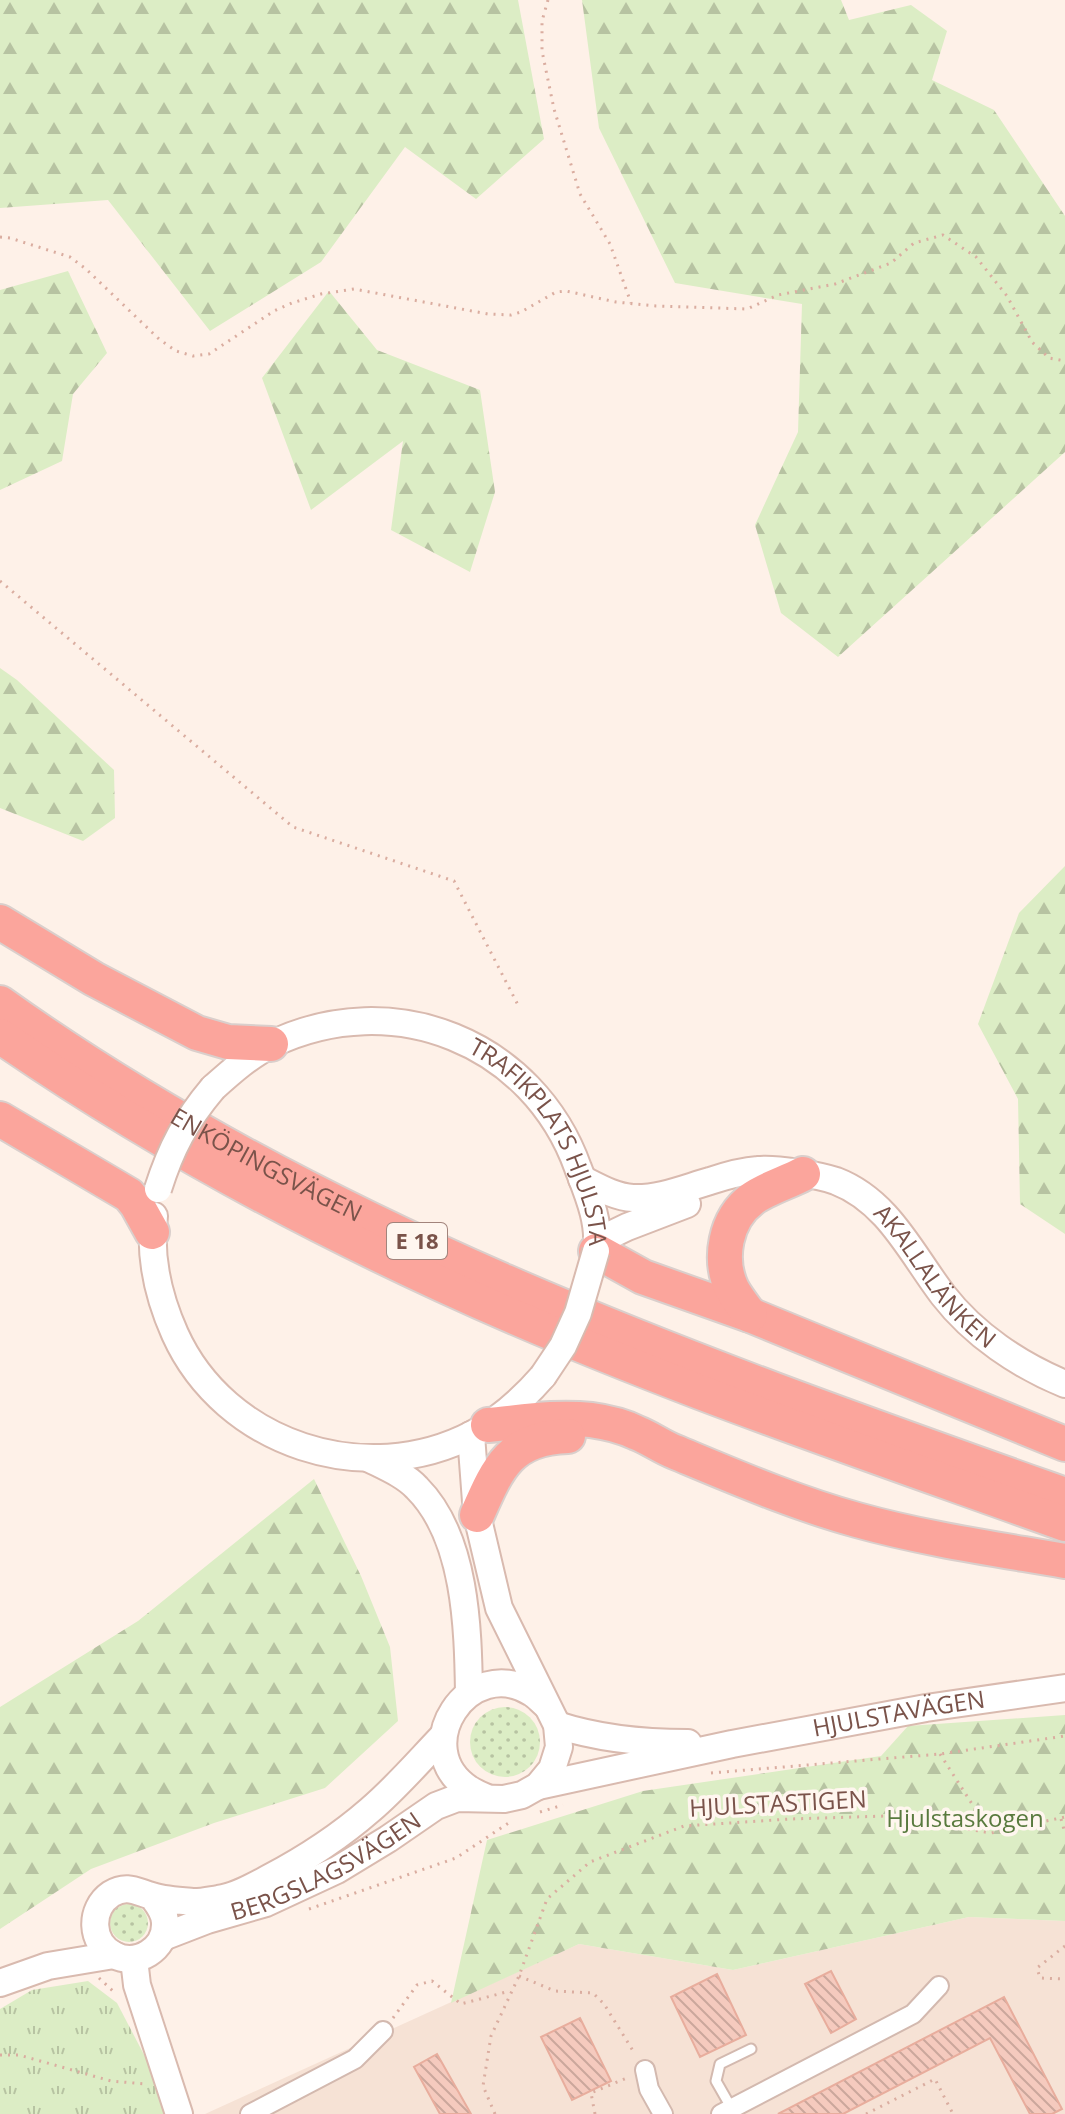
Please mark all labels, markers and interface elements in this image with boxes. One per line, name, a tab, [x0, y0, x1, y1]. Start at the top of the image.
street label: TRAFIKPLATS HJULSTA	[464, 1029, 615, 1247]
street label: ENKÖPINGSVÄGEN	[165, 1099, 368, 1228]
street label: AKALLALÄNKEN	[867, 1196, 1004, 1355]
road number: E 18	[387, 1223, 447, 1259]
street label: HJULSTAVÄGEN	[810, 1682, 987, 1744]
street label: HJULSTASTIGEN	[688, 1781, 867, 1824]
park label: Hjulstaskogen	[886, 1801, 1044, 1834]
street label: BERGSLAGSVÄGEN	[226, 1803, 427, 1927]

